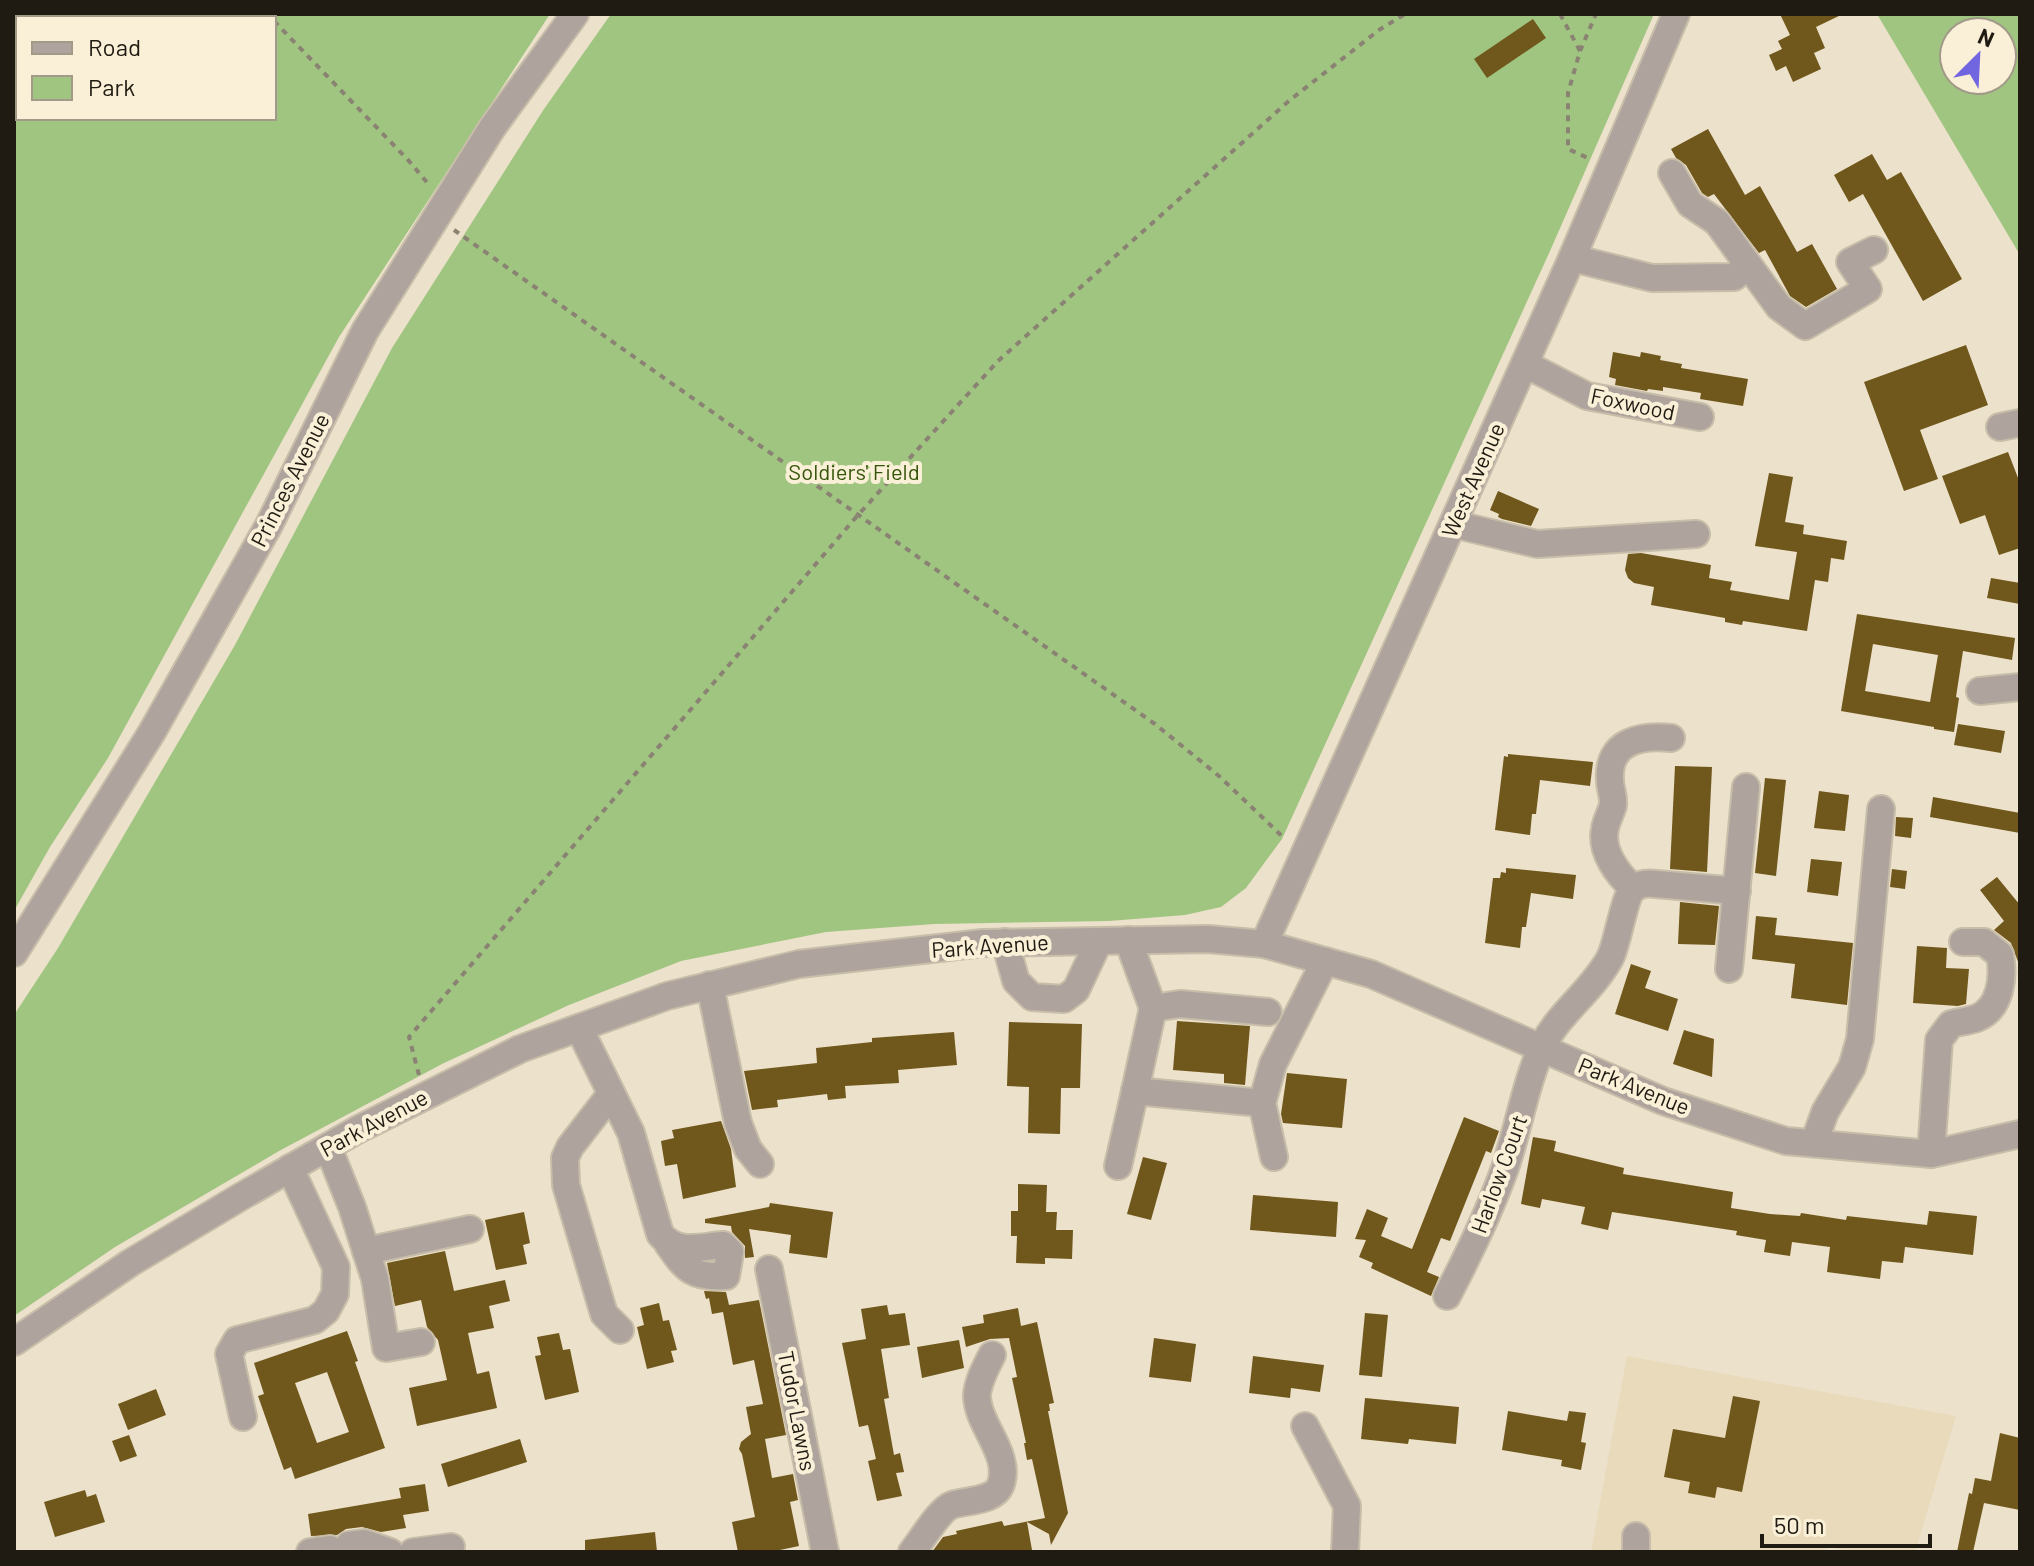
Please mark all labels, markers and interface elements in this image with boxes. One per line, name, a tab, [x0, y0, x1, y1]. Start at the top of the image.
legend	[16, 16, 276, 120]
north arrow	[1938, 16, 2018, 96]
text: N	[1975, 22, 1999, 52]
text: Road	[88, 32, 141, 61]
text: Park	[88, 72, 135, 101]
street label: Foxwood	[1589, 381, 1678, 425]
street label: Princes Avenue	[244, 409, 334, 551]
street label: West Avenue	[1435, 418, 1509, 541]
park label: Soldiers' Field	[788, 458, 920, 484]
street label: Park Avenue	[930, 928, 1049, 962]
street label: Park Avenue	[1575, 1051, 1694, 1119]
street label: Park Avenue	[316, 1083, 432, 1161]
street label: Harlow Court	[1465, 1111, 1531, 1236]
street label: Tudor Lawns	[774, 1349, 822, 1473]
scale bar	[1762, 1498, 1930, 1548]
text: 50 m	[1774, 1510, 1825, 1539]

